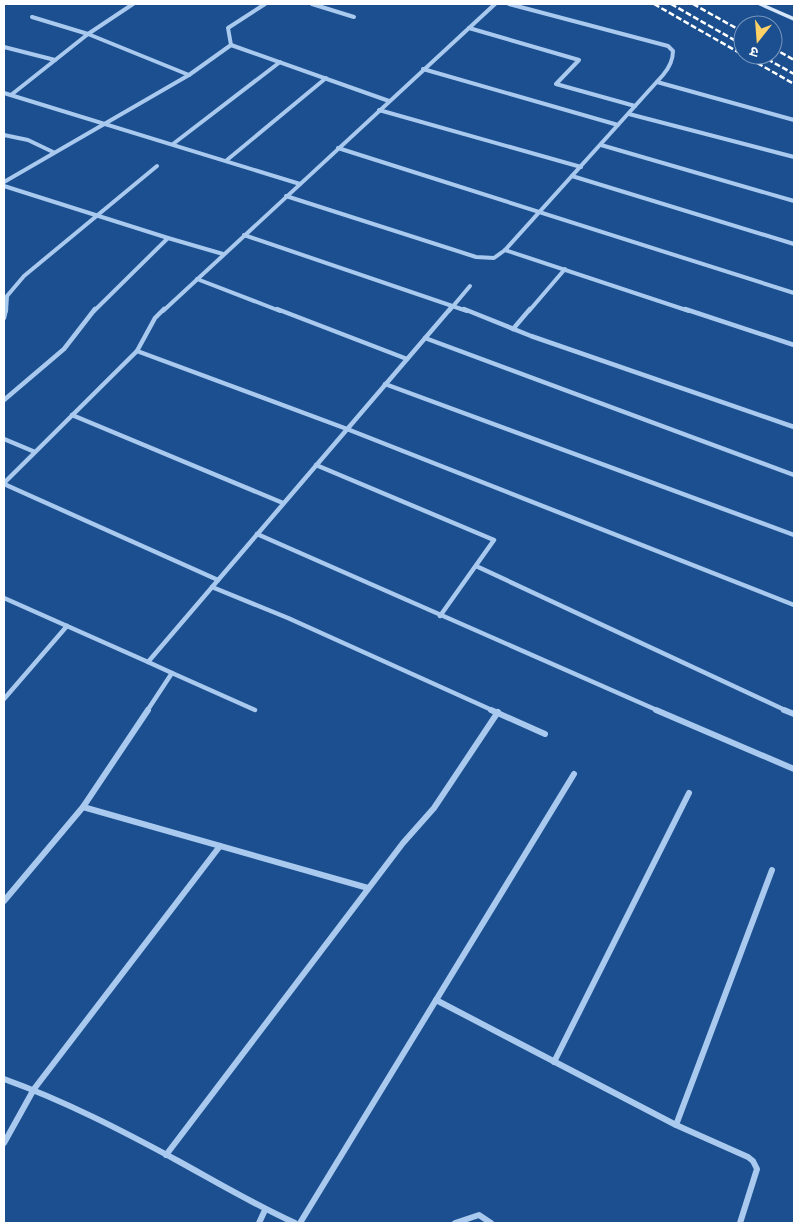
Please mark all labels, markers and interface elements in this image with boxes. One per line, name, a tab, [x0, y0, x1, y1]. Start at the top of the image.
north arrow	[733, 15, 783, 65]
text: उ	[747, 42, 761, 61]

